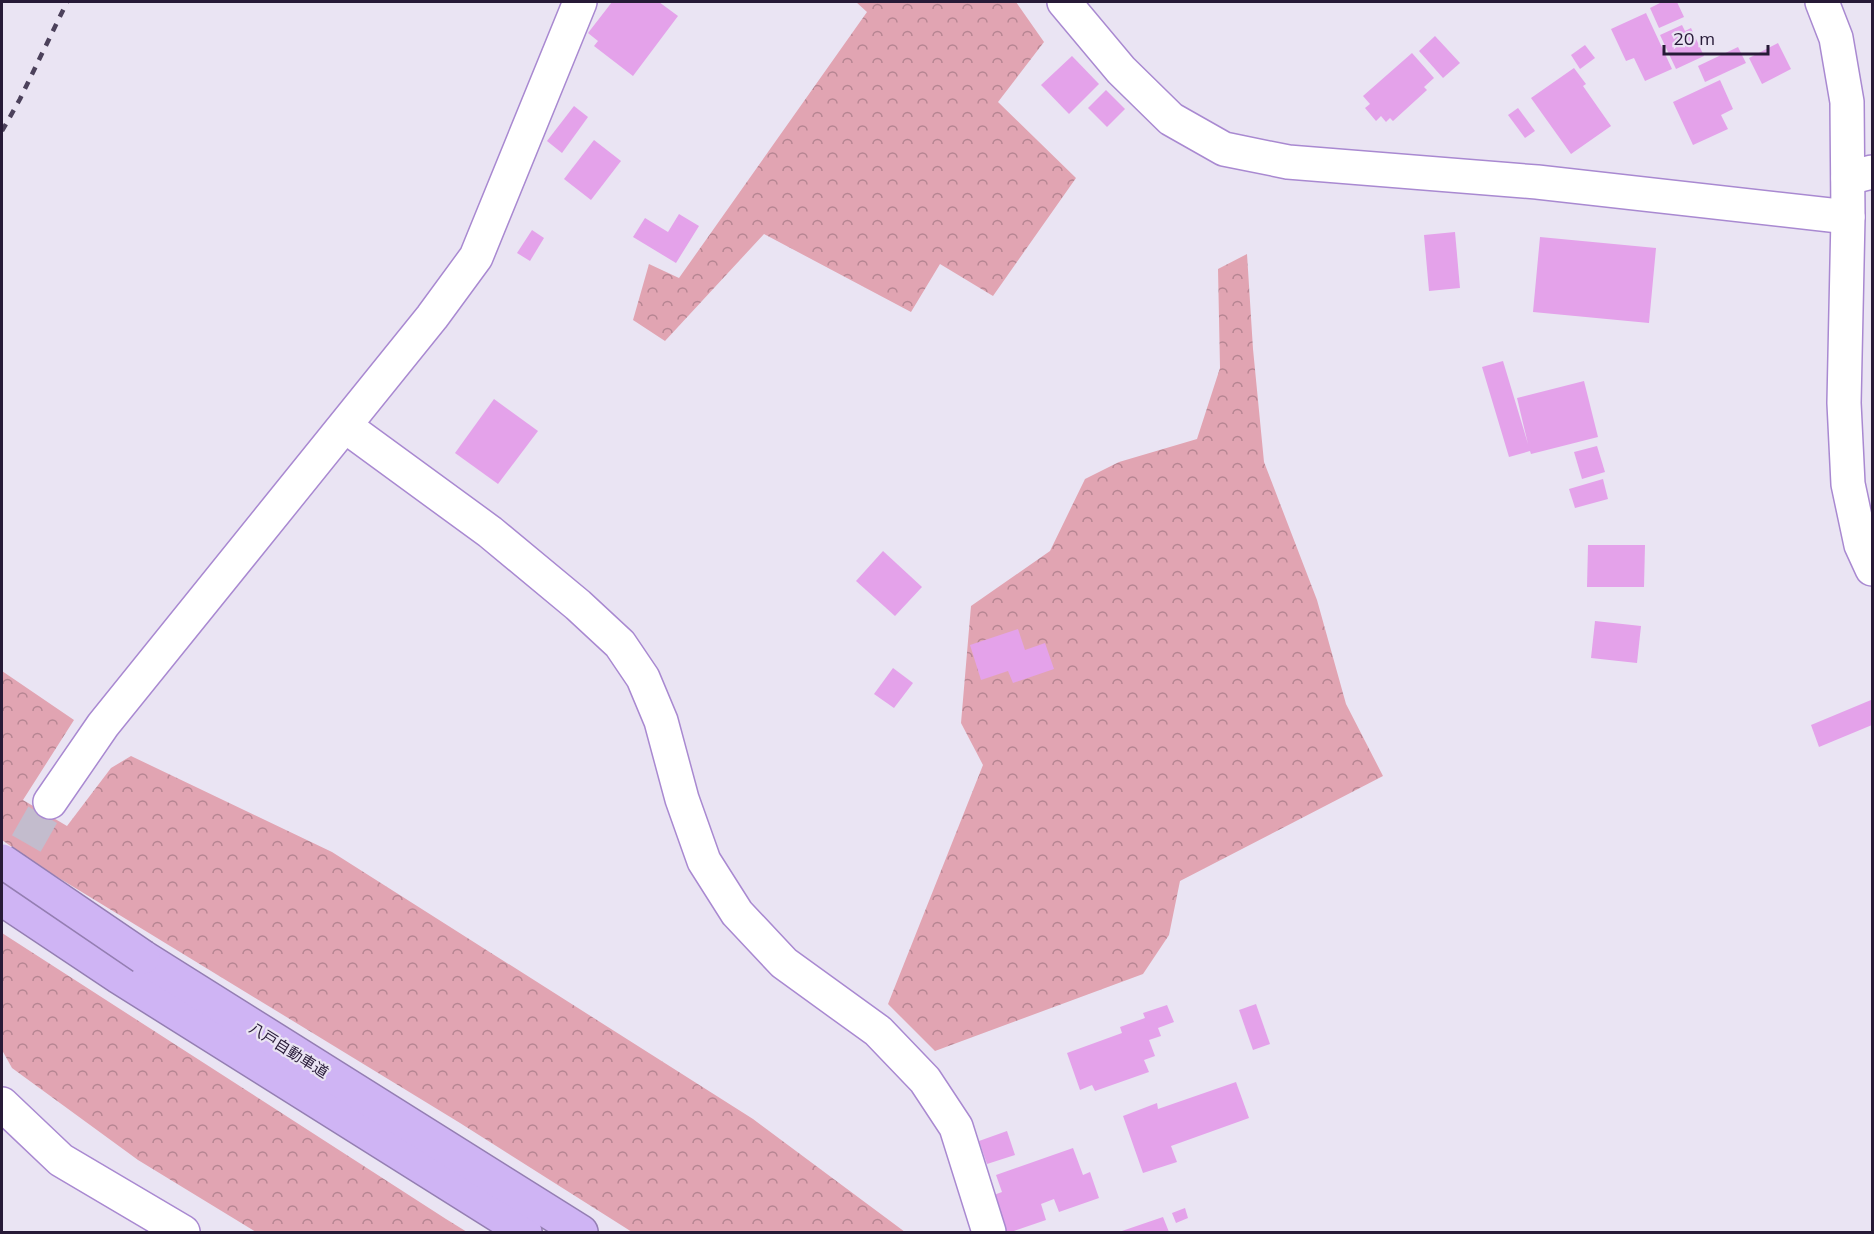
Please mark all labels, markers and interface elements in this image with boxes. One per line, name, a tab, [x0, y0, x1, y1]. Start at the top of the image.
scale bar	[1664, 18, 1768, 56]
text: 20 m	[1673, 27, 1715, 50]
street label: 八戸自動車道	[246, 1018, 332, 1082]

